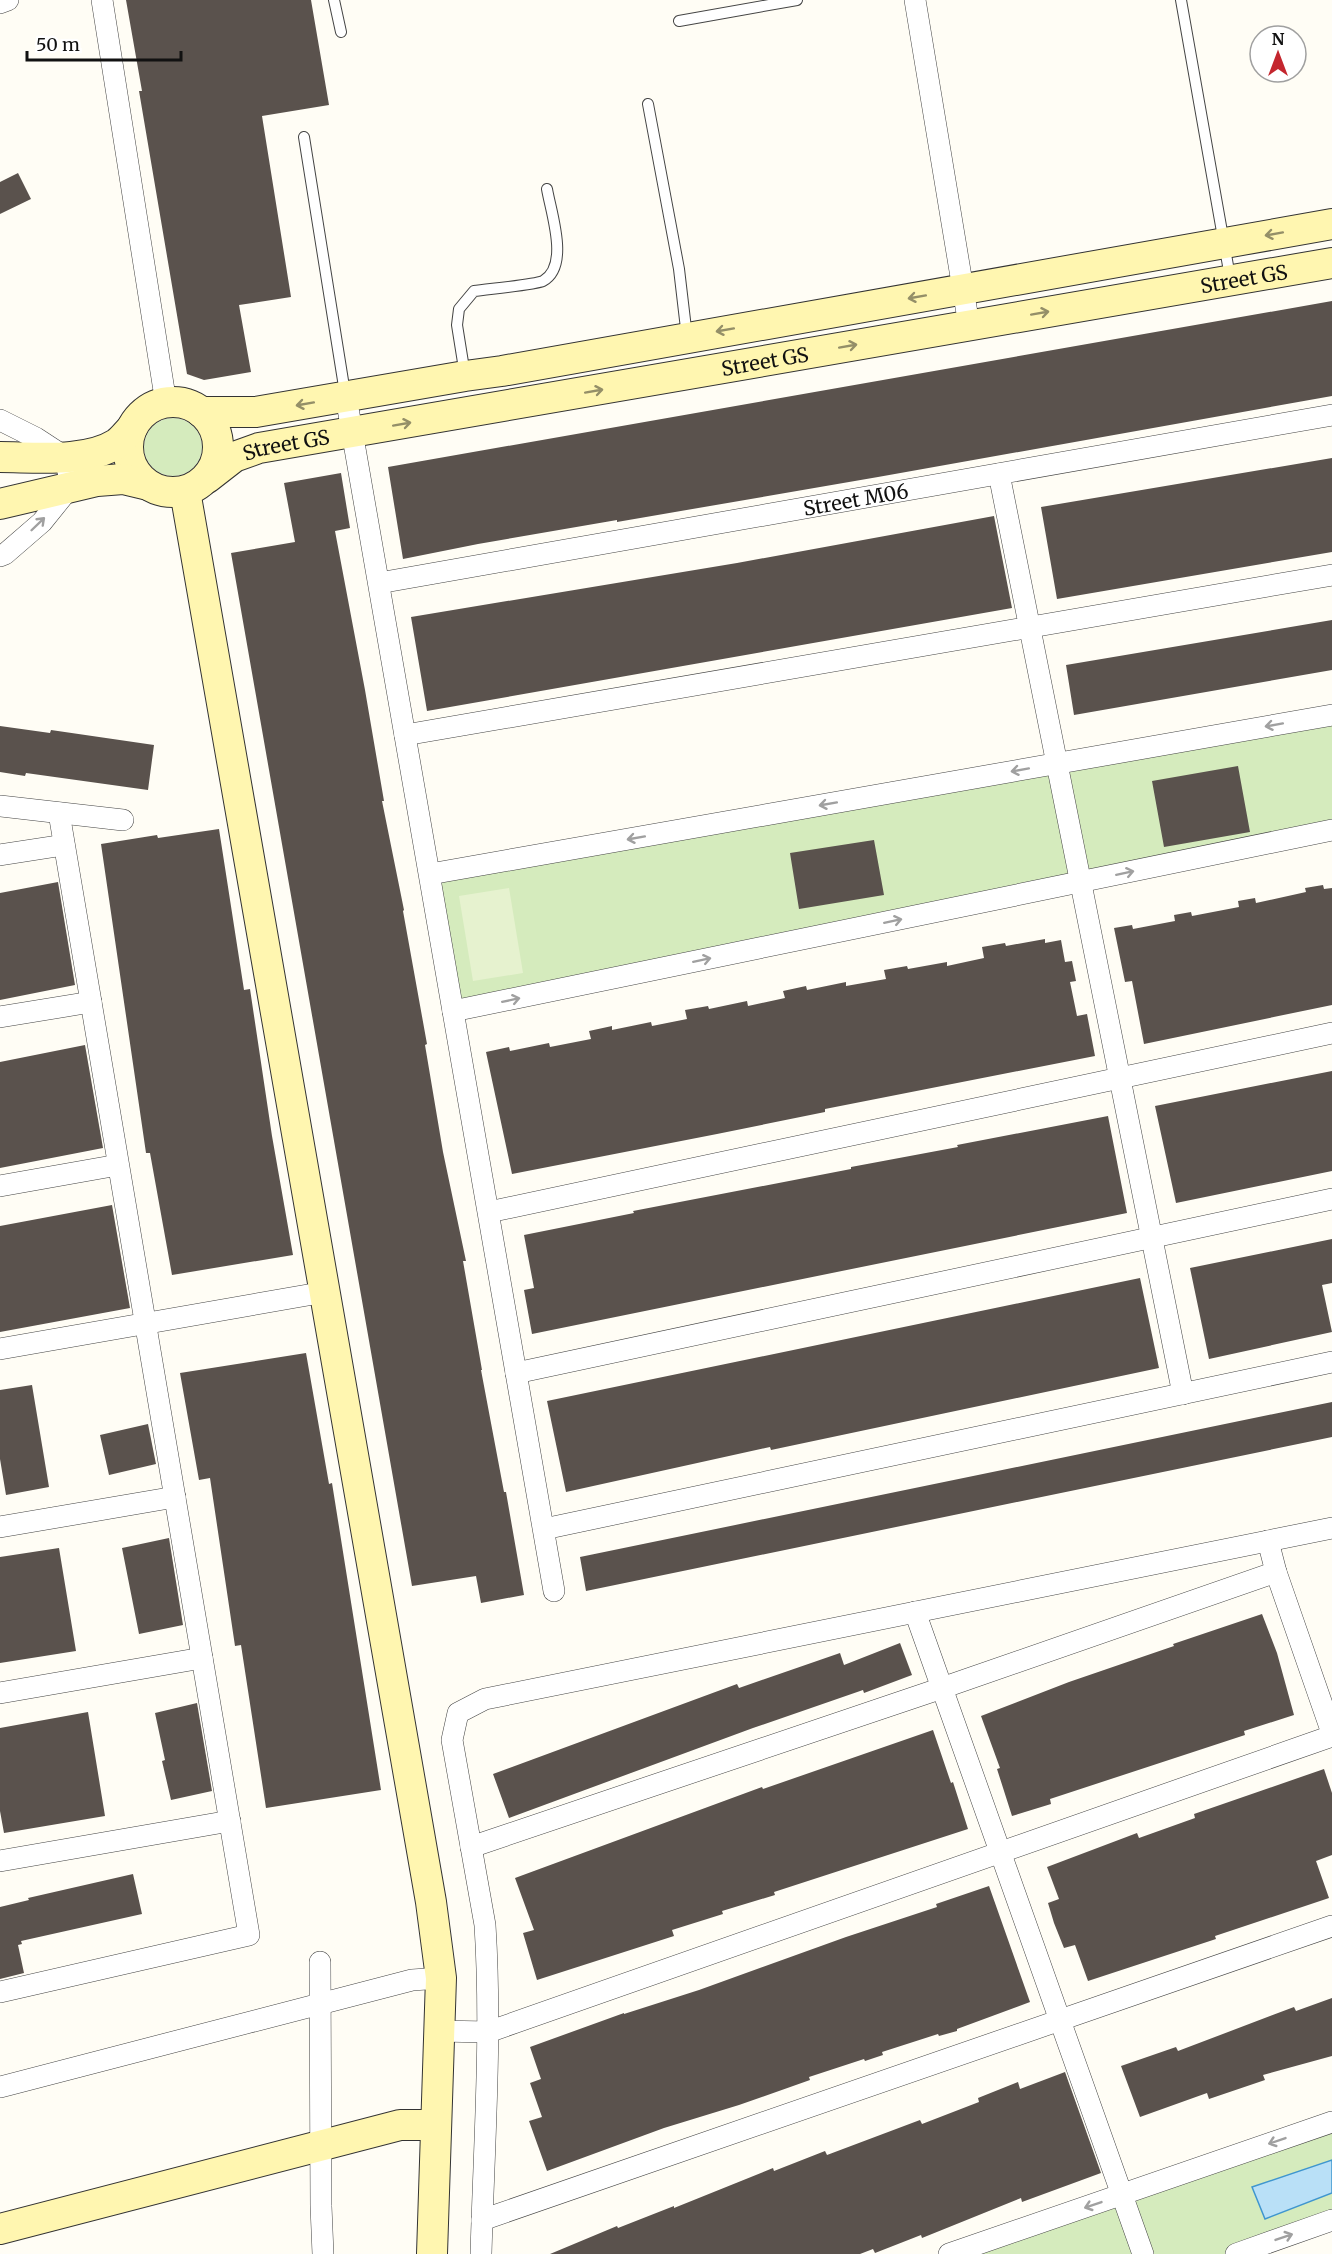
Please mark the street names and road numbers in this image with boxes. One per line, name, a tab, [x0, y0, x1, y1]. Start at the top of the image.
street label: Street GS	[1198, 258, 1289, 298]
street label: Street GS	[719, 341, 810, 381]
street label: Street GS	[239, 424, 331, 465]
street label: Street M06	[801, 477, 910, 521]

